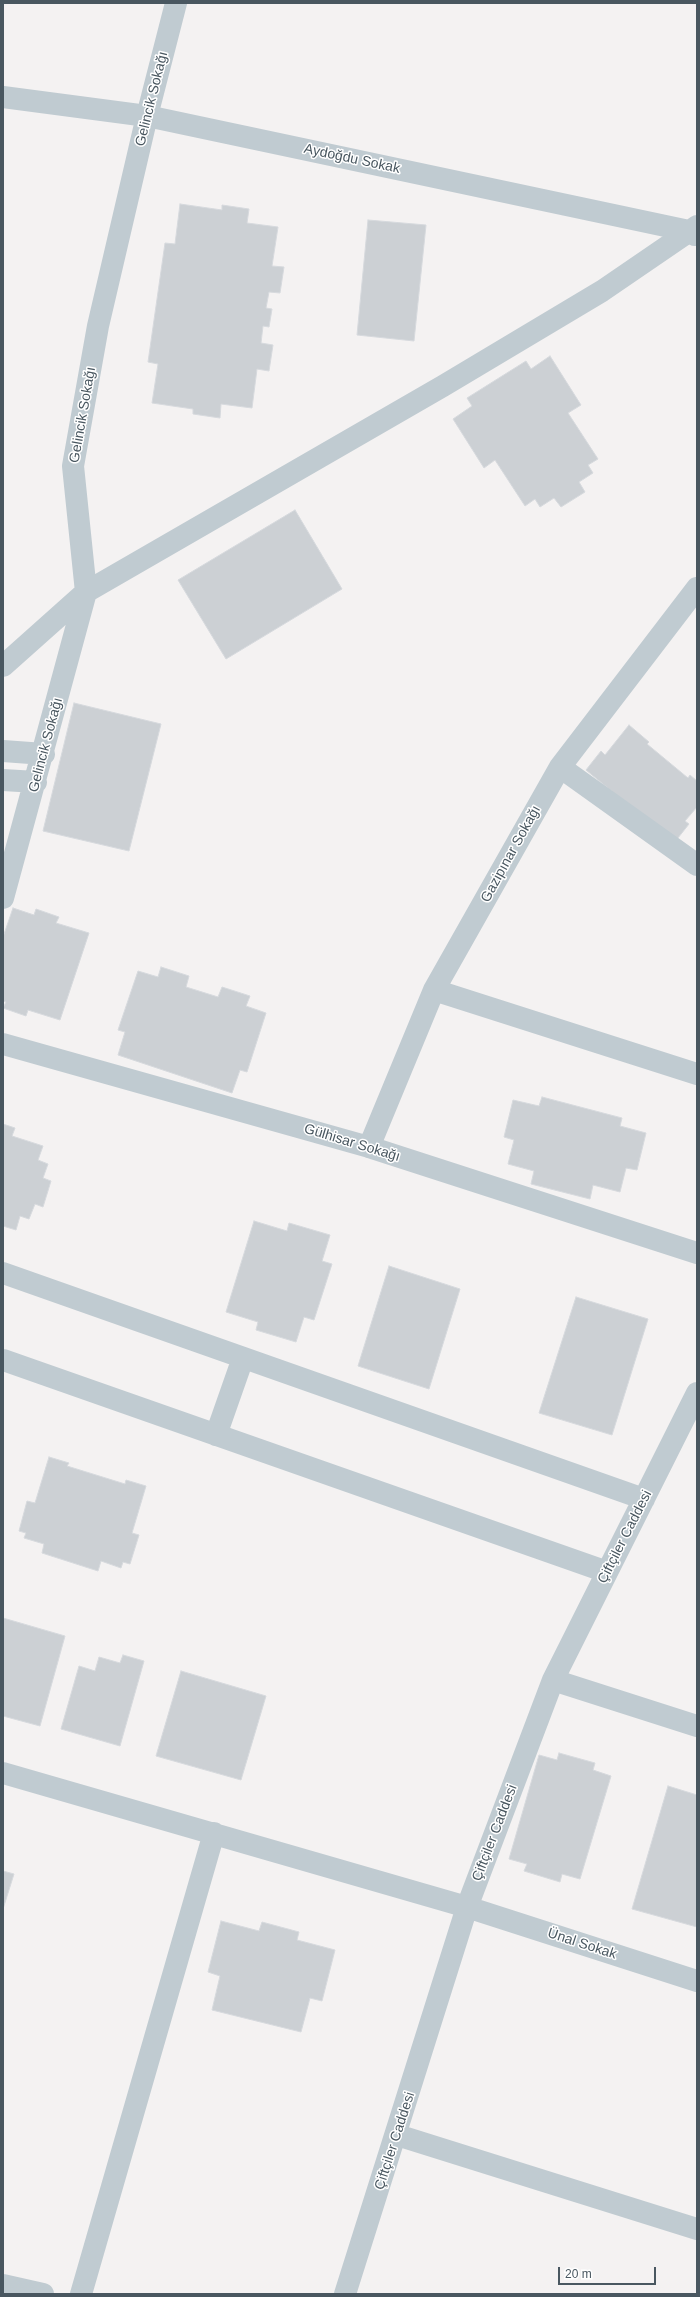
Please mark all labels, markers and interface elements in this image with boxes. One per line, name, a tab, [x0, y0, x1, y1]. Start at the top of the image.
street label: Gelincik Sokağı	[132, 50, 172, 148]
street label: Aydoğdu Sokak	[302, 141, 402, 177]
street label: Gelincik Sokağı	[66, 366, 100, 464]
street label: Gelincik Sokağı	[25, 696, 67, 794]
street label: Gazipınar Sokağı	[477, 803, 545, 905]
street label: Gülhisar Sokağı	[302, 1120, 402, 1166]
street label: Çiftçiler Caddesi	[594, 1488, 656, 1586]
street label: Çiftçiler Caddesi	[469, 1782, 521, 1884]
street label: Ünal Sokak	[545, 1925, 619, 1963]
street label: Çiftçiler Caddesi	[371, 2090, 419, 2192]
scale bar	[560, 2259, 658, 2285]
text: 20 m	[565, 2267, 592, 2281]

